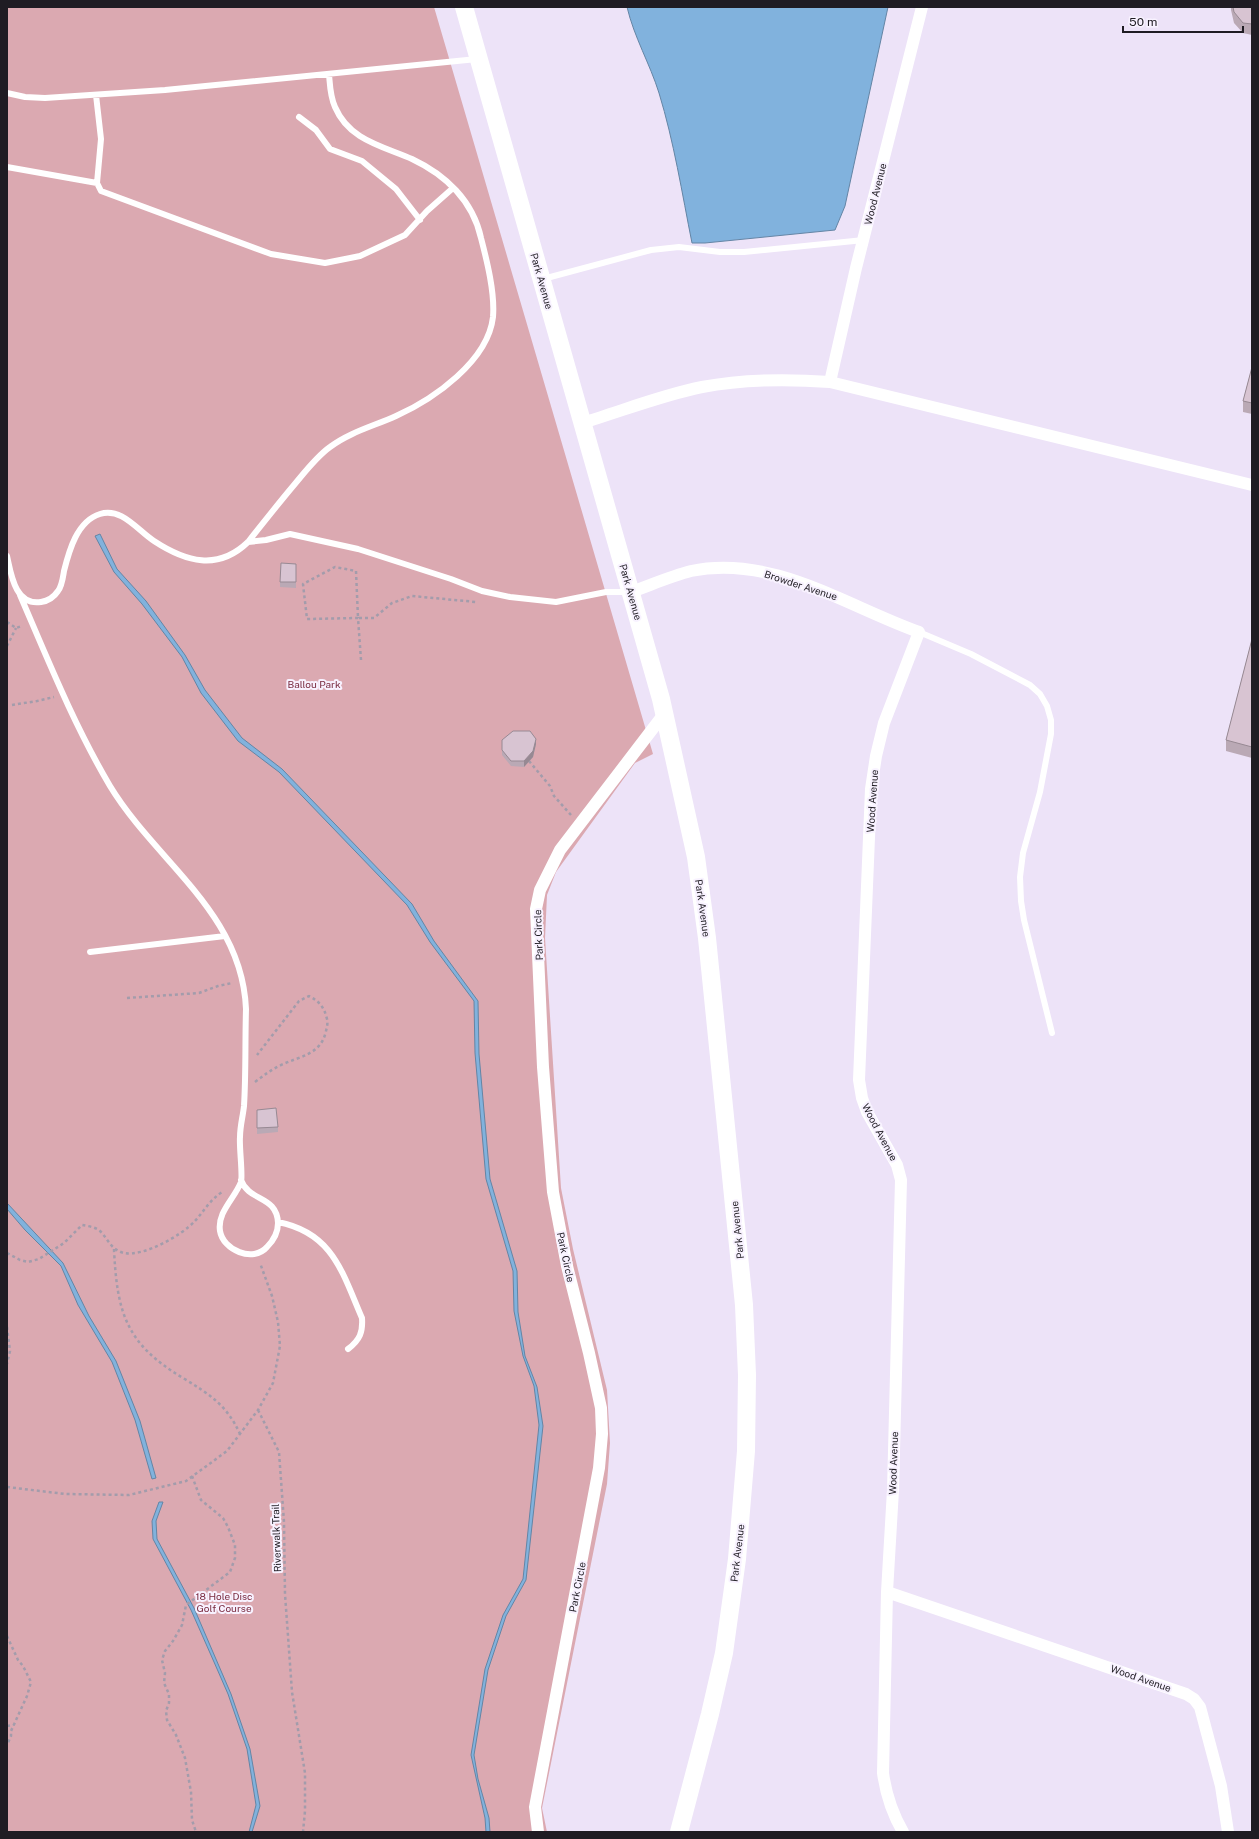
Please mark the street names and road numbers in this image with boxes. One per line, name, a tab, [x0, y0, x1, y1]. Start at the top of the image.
street label: Wood Avenue	[862, 162, 889, 226]
street label: Park Avenue	[528, 251, 556, 311]
street label: Park Avenue	[617, 562, 645, 622]
street label: Browder Avenue	[763, 568, 839, 603]
street label: Wood Avenue	[864, 769, 880, 833]
street label: Park Avenue	[693, 878, 713, 938]
street label: Park Circle	[531, 909, 545, 961]
street label: Wood Avenue	[860, 1101, 900, 1163]
street label: Park Avenue	[728, 1200, 746, 1260]
street label: Park Circle	[555, 1231, 577, 1283]
street label: Wood Avenue	[886, 1431, 900, 1495]
street label: Riverwalk Trail	[269, 1504, 283, 1572]
street label: Park Avenue	[728, 1523, 747, 1583]
street label: Park Circle	[566, 1561, 588, 1613]
street label: Wood Avenue	[1109, 1662, 1173, 1694]

